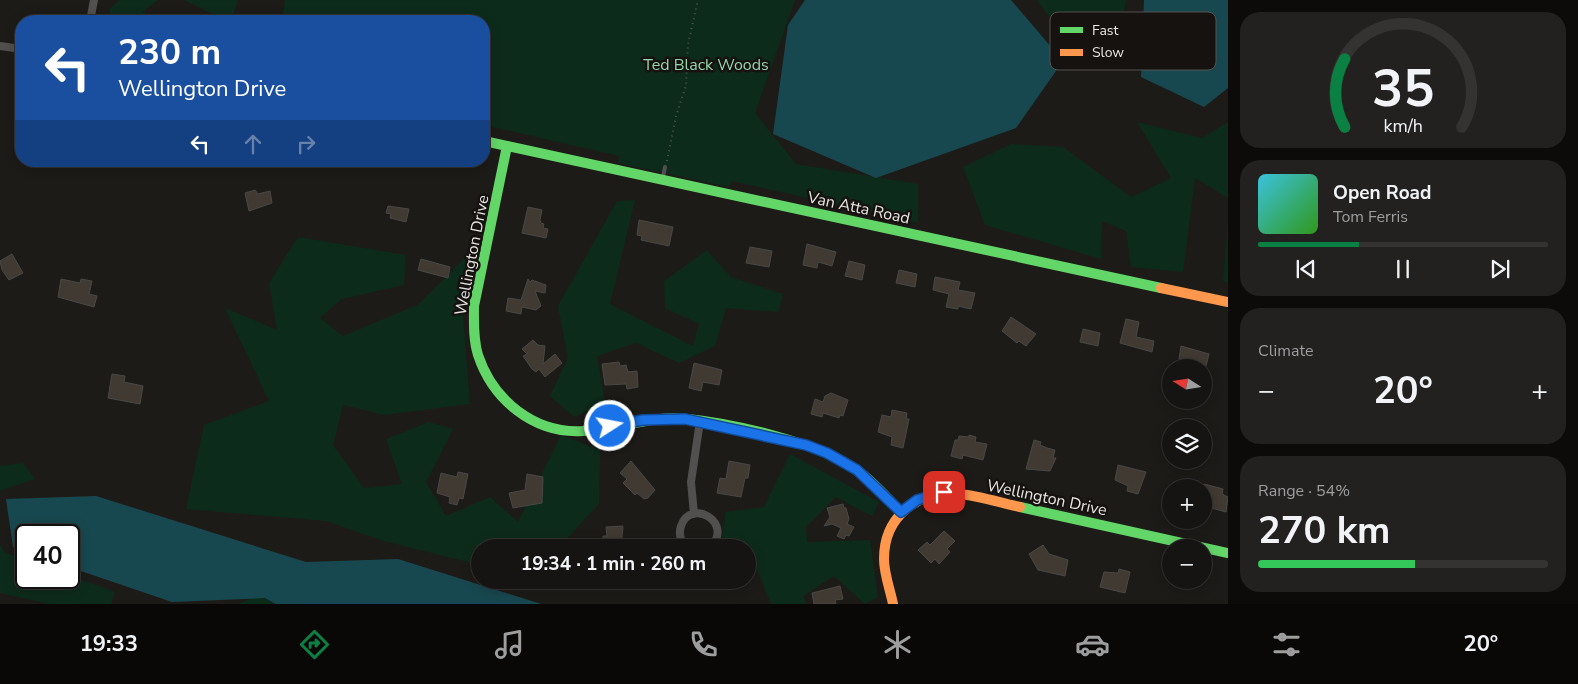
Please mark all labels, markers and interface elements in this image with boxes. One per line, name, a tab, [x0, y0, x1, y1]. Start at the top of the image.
legend	[1050, 12, 1216, 70]
text: Fast	[1092, 21, 1118, 40]
text: 230 m	[118, 29, 221, 76]
icon: left	[35, 35, 100, 100]
text: Slow	[1092, 43, 1124, 62]
text: 35	[1372, 53, 1434, 124]
park label: Ted Black Woods	[643, 54, 769, 76]
text: Wellington Drive	[118, 74, 286, 104]
text: km/h	[1383, 114, 1423, 138]
icon: left	[186, 130, 214, 158]
icon: ahead	[239, 130, 267, 158]
icon: right	[292, 130, 320, 158]
text: Open Road	[1333, 180, 1431, 206]
street label: Van Atta Road	[805, 186, 912, 230]
street label: Wellington Drive	[450, 193, 494, 317]
text: Tom Ferris	[1333, 206, 1408, 228]
icon: previous	[1292, 255, 1320, 283]
icon: pause	[1389, 255, 1417, 283]
icon: next	[1486, 255, 1514, 283]
text: Climate	[1258, 340, 1313, 362]
north arrow	[1162, 359, 1212, 409]
map controls	[1162, 359, 1212, 589]
text: 20°	[1373, 365, 1433, 416]
text: −	[1258, 372, 1275, 410]
text: +	[1531, 372, 1548, 410]
position arrow	[583, 399, 635, 451]
button: layers	[1162, 419, 1212, 469]
pin	[923, 471, 965, 513]
street label: Wellington Drive	[985, 474, 1109, 521]
icon: arrive	[930, 478, 958, 506]
button: +	[1162, 479, 1212, 529]
text: Range · 54%	[1258, 480, 1350, 502]
text: 270 km	[1258, 505, 1390, 556]
speed limit sign: 40	[15, 524, 80, 589]
button: −	[1162, 539, 1212, 589]
text: 19:34 · 1 min · 260 m	[521, 551, 706, 577]
icon: directions	[297, 627, 332, 662]
icon: music	[492, 627, 527, 662]
icon: phone	[686, 627, 721, 662]
icon: climate	[880, 627, 915, 662]
icon: car	[1075, 627, 1110, 662]
icon: filters	[1269, 627, 1304, 662]
text: 19:33	[80, 629, 138, 659]
text: 20°	[1463, 629, 1498, 659]

